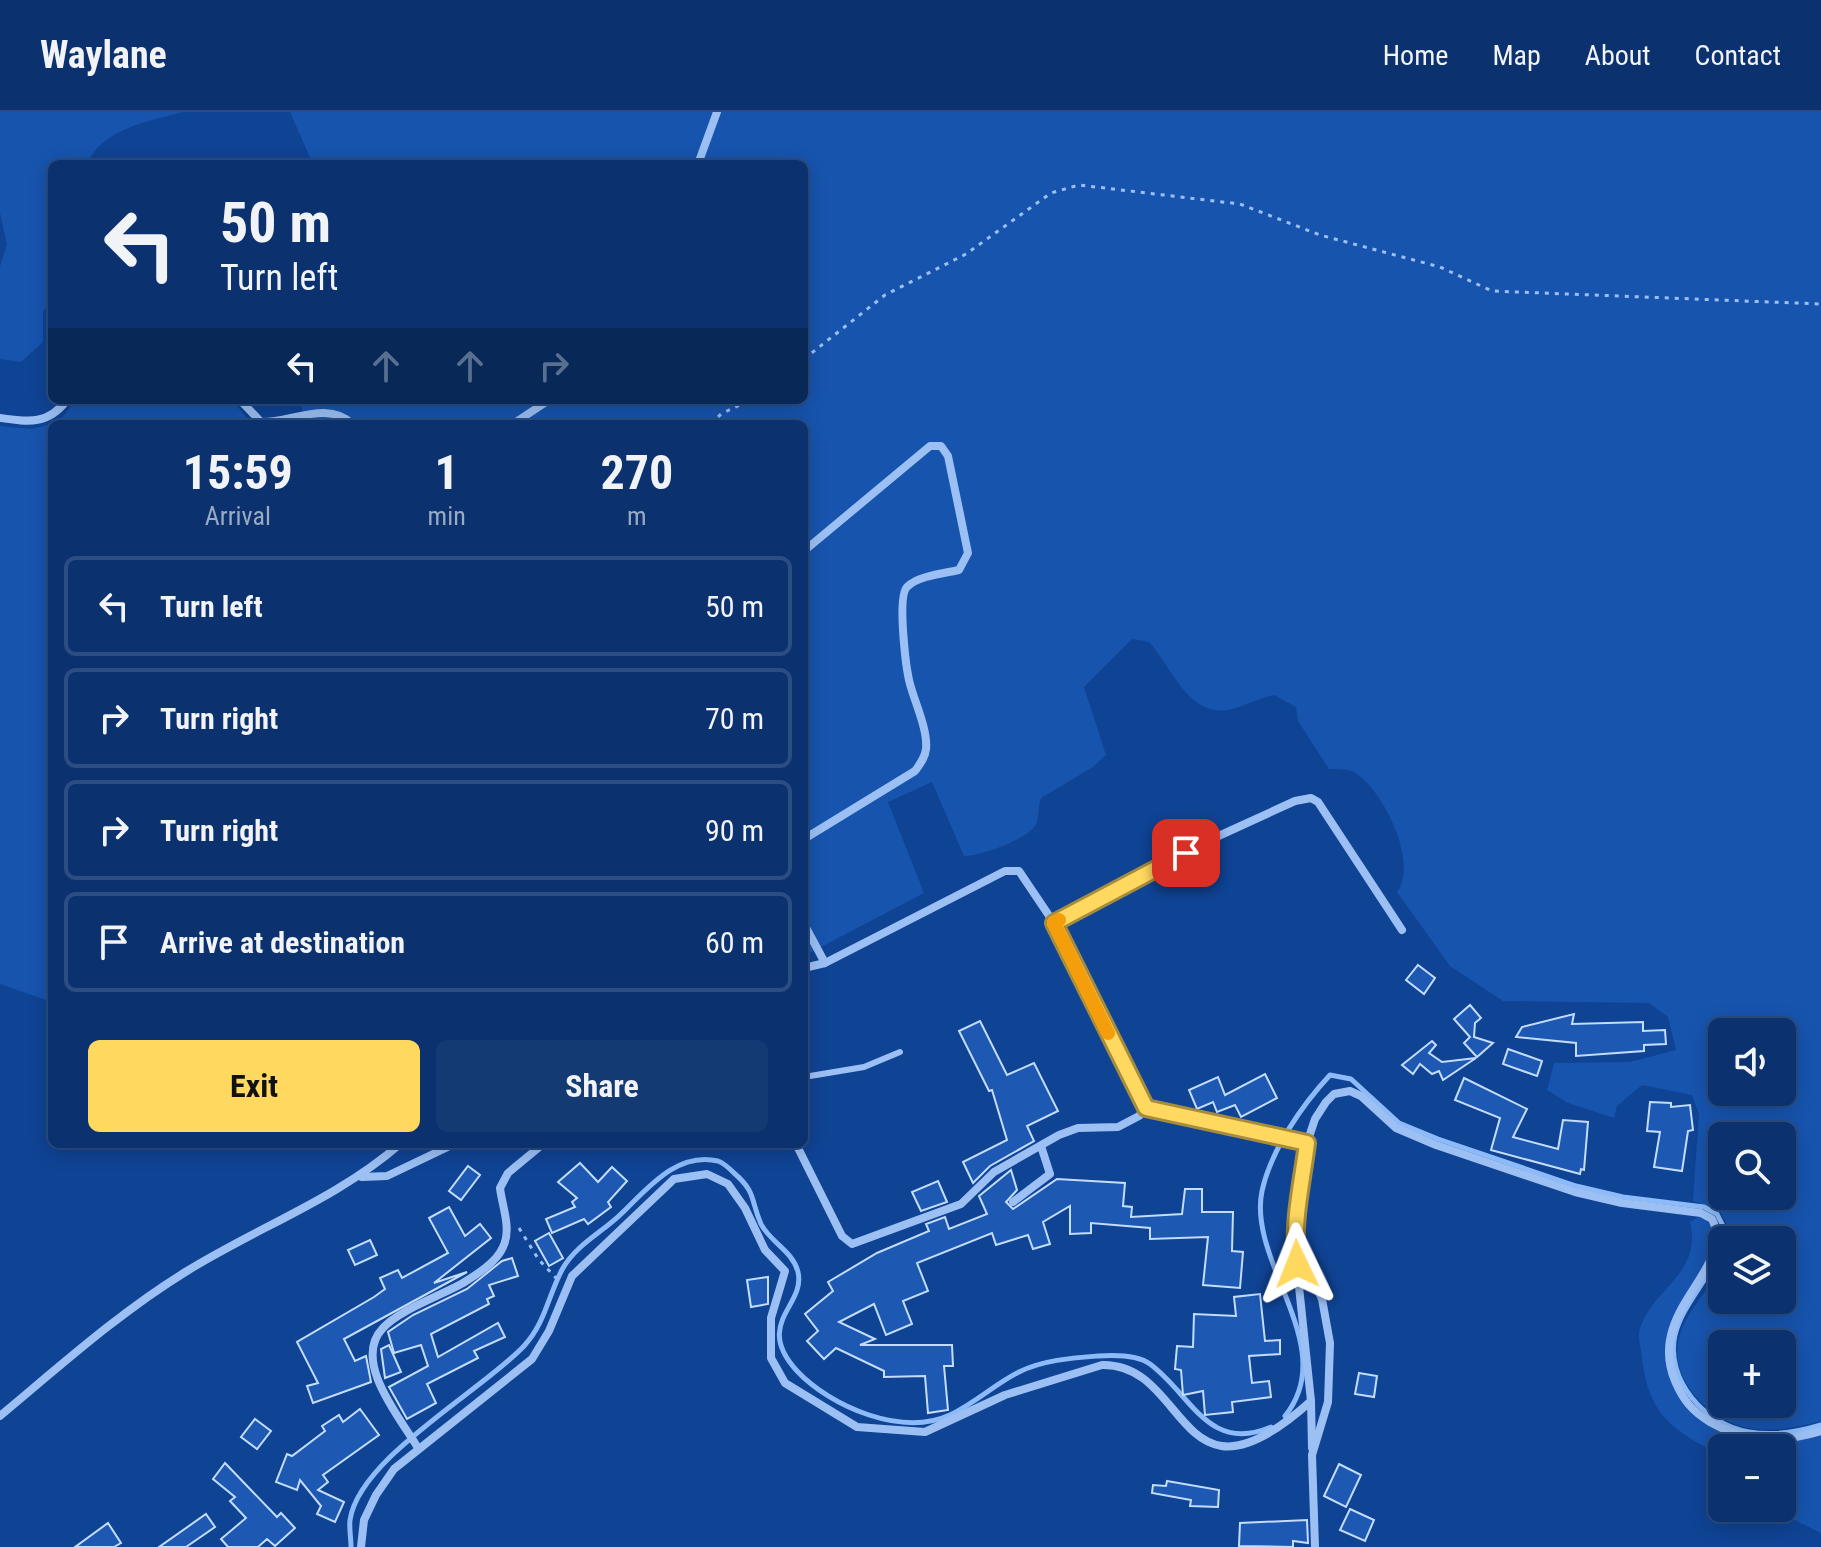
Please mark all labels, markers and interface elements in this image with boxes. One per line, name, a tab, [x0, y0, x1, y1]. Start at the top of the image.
text: Waylane	[40, 33, 167, 77]
text: Home	[1383, 39, 1448, 72]
text: Map	[1492, 39, 1541, 72]
text: About	[1585, 39, 1651, 72]
text: Contact	[1695, 39, 1781, 72]
text: 50 m	[220, 190, 331, 256]
icon: left	[88, 192, 192, 296]
text: Turn left	[220, 257, 338, 299]
icon: left	[280, 344, 324, 388]
icon: ahead	[364, 344, 408, 388]
icon: ahead	[448, 344, 492, 388]
icon: right	[532, 344, 576, 388]
text: 15:59	[183, 444, 293, 501]
text: 1	[435, 444, 459, 501]
text: 270	[600, 444, 673, 501]
text: Arrival	[205, 501, 271, 531]
text: min	[428, 501, 466, 531]
text: m	[627, 501, 647, 531]
icon: left	[92, 584, 136, 628]
text: Turn left	[160, 589, 263, 624]
text: 50 m	[705, 589, 764, 624]
icon: right	[92, 696, 136, 740]
text: Turn right	[160, 701, 278, 736]
text: 70 m	[705, 701, 764, 736]
icon: right	[92, 808, 136, 852]
text: Turn right	[160, 813, 278, 848]
text: 90 m	[705, 813, 764, 848]
pin	[1152, 819, 1220, 887]
icon: arrive	[1164, 831, 1208, 875]
icon: arrive	[92, 920, 136, 964]
text: Arrive at destination	[160, 925, 405, 960]
text: 60 m	[705, 925, 764, 960]
map controls	[1708, 1018, 1796, 1522]
button: sound	[1708, 1018, 1796, 1106]
button: Exit	[88, 1040, 420, 1132]
button: Share	[436, 1040, 768, 1132]
button: search	[1708, 1122, 1796, 1210]
position arrow	[1255, 1222, 1339, 1306]
button: layers	[1708, 1226, 1796, 1314]
button: +	[1708, 1330, 1796, 1418]
button: −	[1708, 1434, 1796, 1522]

